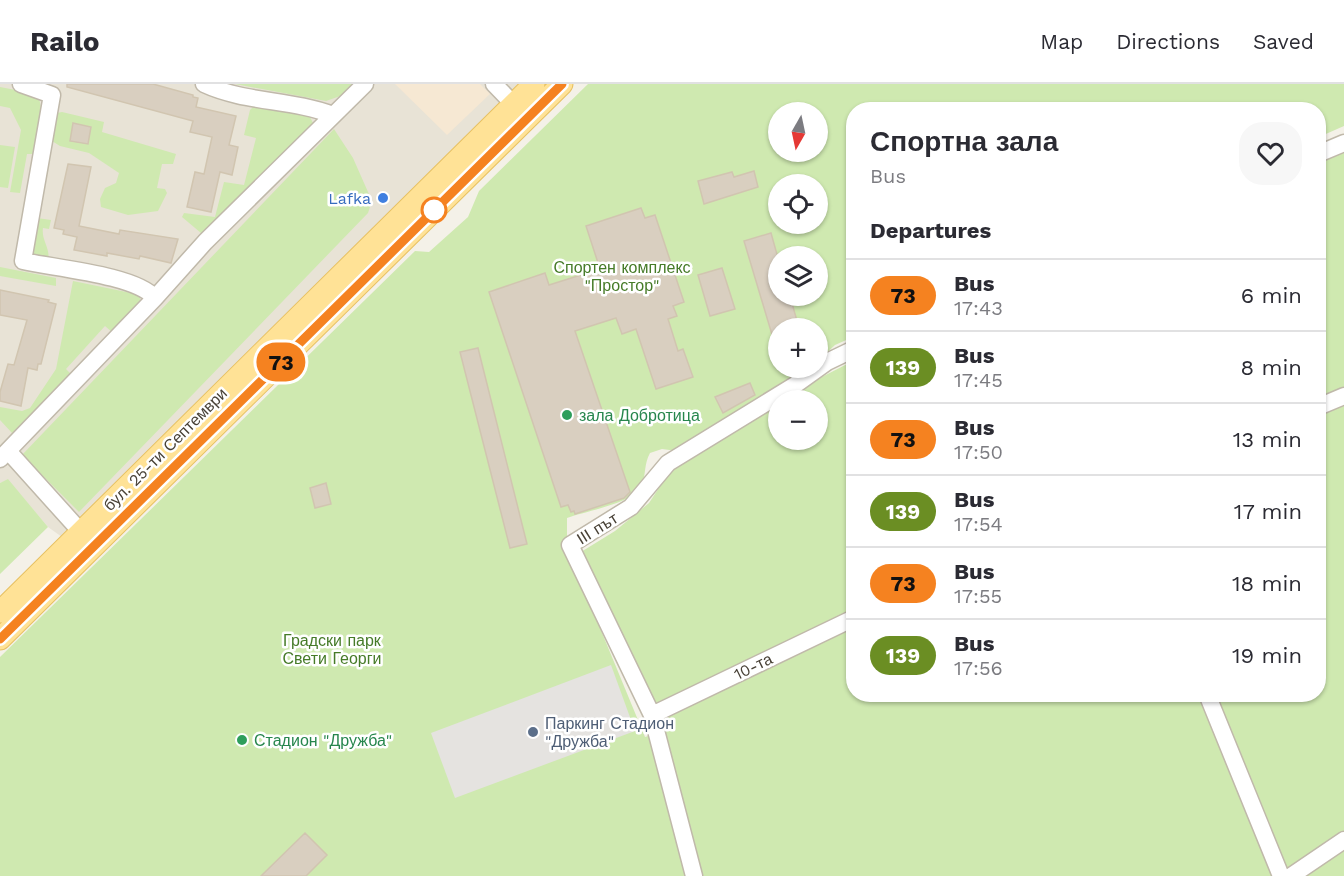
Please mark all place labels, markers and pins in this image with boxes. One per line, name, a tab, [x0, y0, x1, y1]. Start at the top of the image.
place label: Lafka	[328, 189, 371, 208]
marker: Lafka	[376, 191, 390, 205]
unlabelled marker	[421, 197, 447, 223]
place label: зала Добротица	[579, 406, 700, 425]
marker: зала Добротица	[560, 408, 574, 422]
place label: Паркинг Стадион "Дружба"	[545, 714, 674, 751]
marker: Паркинг Стадион "Дружба"	[526, 725, 540, 739]
place label: Стадион "Дружба"	[254, 731, 392, 750]
marker: Стадион "Дружба"	[235, 733, 249, 747]

